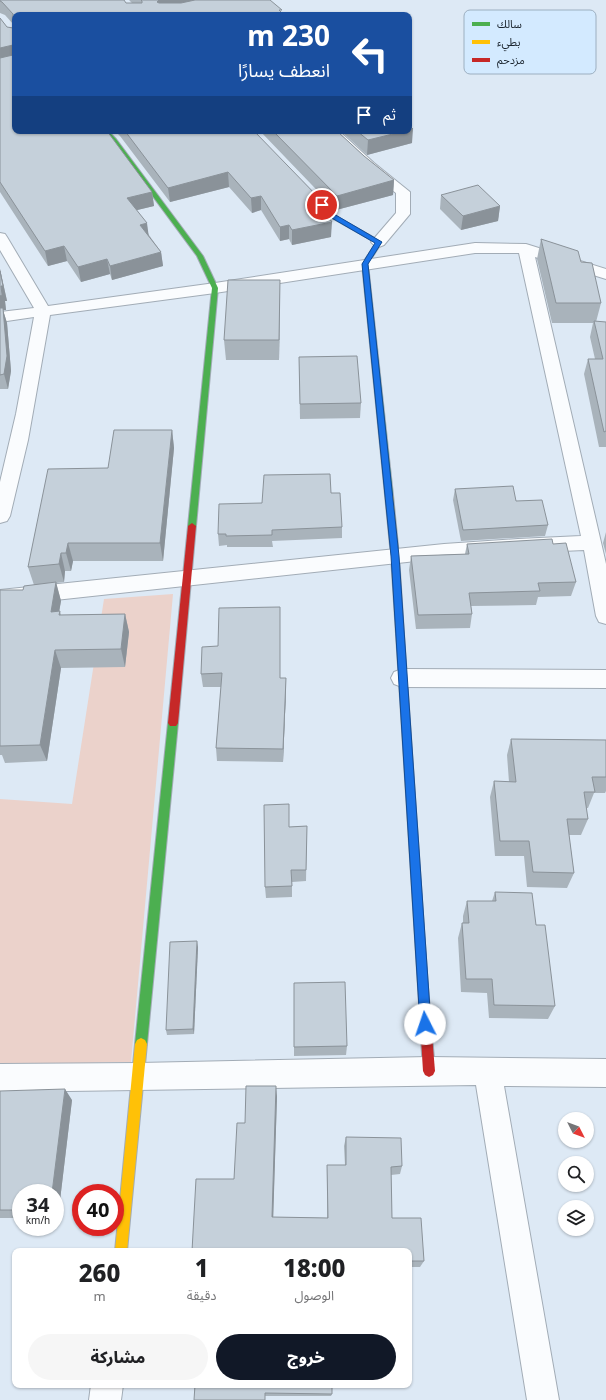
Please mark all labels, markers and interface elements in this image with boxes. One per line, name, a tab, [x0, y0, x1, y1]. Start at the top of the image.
legend	[464, 10, 596, 74]
text: 230 m	[247, 16, 330, 54]
text: سالك	[497, 16, 522, 31]
icon: left	[344, 28, 396, 80]
text: بطيء	[497, 34, 520, 52]
text: مزدحم	[497, 52, 525, 69]
text: انعطف يسارًا	[238, 58, 330, 82]
icon: arrive	[353, 104, 375, 126]
text: ثم	[383, 104, 396, 124]
pin	[305, 188, 339, 222]
icon: arrive	[311, 194, 333, 216]
position arrow	[404, 1003, 446, 1045]
north arrow	[558, 1112, 594, 1148]
map controls	[558, 1112, 594, 1236]
button: search	[558, 1156, 594, 1192]
speed limit sign: 40	[72, 1184, 124, 1236]
text: 34	[27, 1191, 49, 1218]
button: layers	[558, 1200, 594, 1236]
text: km/h	[26, 1213, 50, 1227]
text: 1	[195, 1251, 209, 1284]
text: 18:00	[283, 1251, 345, 1284]
text: 260	[79, 1256, 120, 1289]
text: دقيقة	[187, 1286, 216, 1304]
text: الوصول	[294, 1286, 334, 1304]
text: m	[93, 1287, 106, 1305]
button: مشاركة	[28, 1334, 208, 1380]
button: خروج	[216, 1334, 396, 1380]

